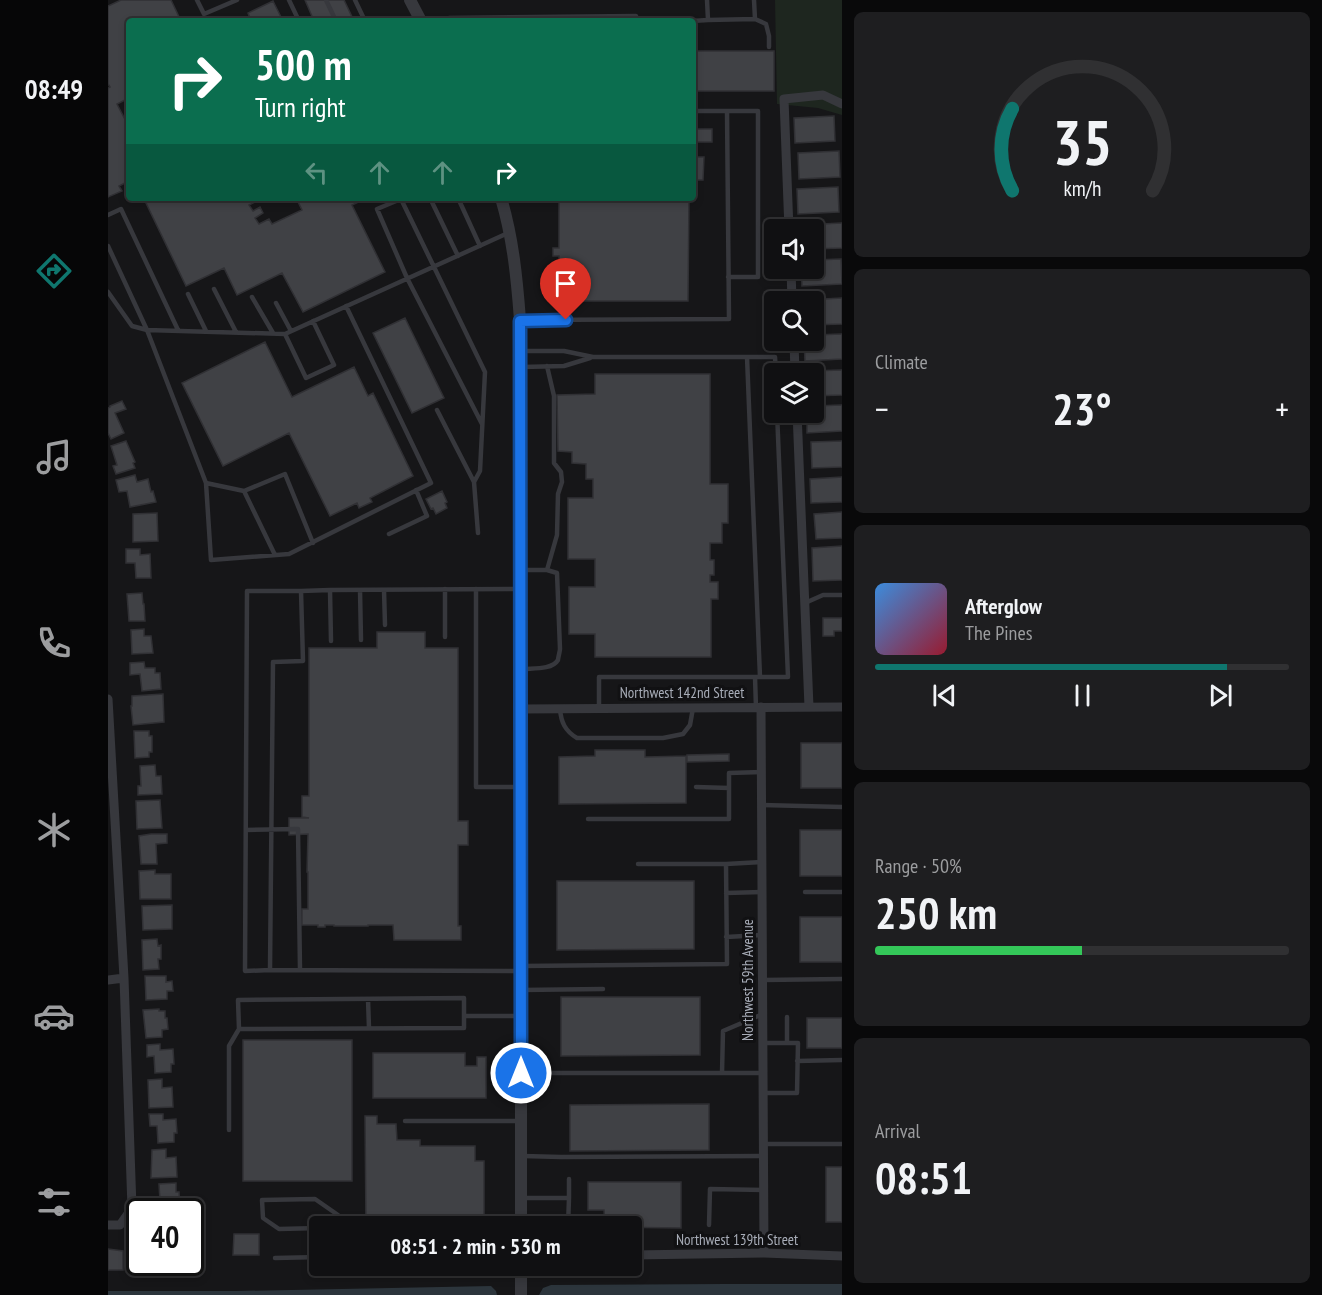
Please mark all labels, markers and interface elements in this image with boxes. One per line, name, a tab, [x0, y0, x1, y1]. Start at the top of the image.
text: 500 m	[255, 37, 352, 92]
icon: right	[156, 42, 234, 120]
text: 08:49	[25, 72, 83, 106]
text: Turn right	[255, 90, 346, 124]
text: 35	[1052, 101, 1112, 182]
icon: left	[300, 156, 333, 189]
icon: ahead	[363, 156, 396, 189]
icon: ahead	[426, 156, 459, 189]
icon: right	[489, 156, 522, 189]
text: km/h	[1063, 175, 1101, 203]
map controls	[764, 219, 824, 423]
button: sound	[764, 219, 824, 279]
icon: directions	[33, 250, 75, 292]
pin	[540, 258, 591, 320]
icon: arrive	[549, 267, 582, 300]
button: search	[764, 291, 824, 351]
text: Climate	[875, 349, 928, 375]
button: layers	[764, 363, 824, 423]
text: 23°	[1052, 379, 1112, 437]
text: −	[875, 387, 889, 430]
text: +	[1275, 387, 1289, 430]
icon: music	[33, 436, 75, 478]
text: Afterglow	[965, 592, 1042, 620]
text: The Pines	[965, 620, 1032, 646]
icon: phone	[33, 622, 75, 664]
icon: previous	[928, 679, 961, 712]
icon: pause	[1066, 679, 1099, 712]
icon: next	[1204, 679, 1237, 712]
street label: Northwest 142nd Street	[620, 683, 744, 702]
icon: climate	[33, 809, 75, 851]
text: Range · 50%	[875, 853, 962, 879]
text: 250 km	[875, 883, 997, 941]
street label: Northwest 59th Avenue	[738, 919, 757, 1041]
icon: car	[33, 995, 75, 1037]
position arrow	[489, 1041, 553, 1105]
text: Arrival	[875, 1118, 920, 1144]
text: 08:51	[875, 1148, 972, 1206]
icon: filters	[33, 1181, 75, 1223]
speed limit sign: 40	[126, 1198, 204, 1276]
street label: Northwest 139th Street	[676, 1230, 798, 1249]
text: 08:51 · 2 min · 530 m	[390, 1232, 561, 1260]

